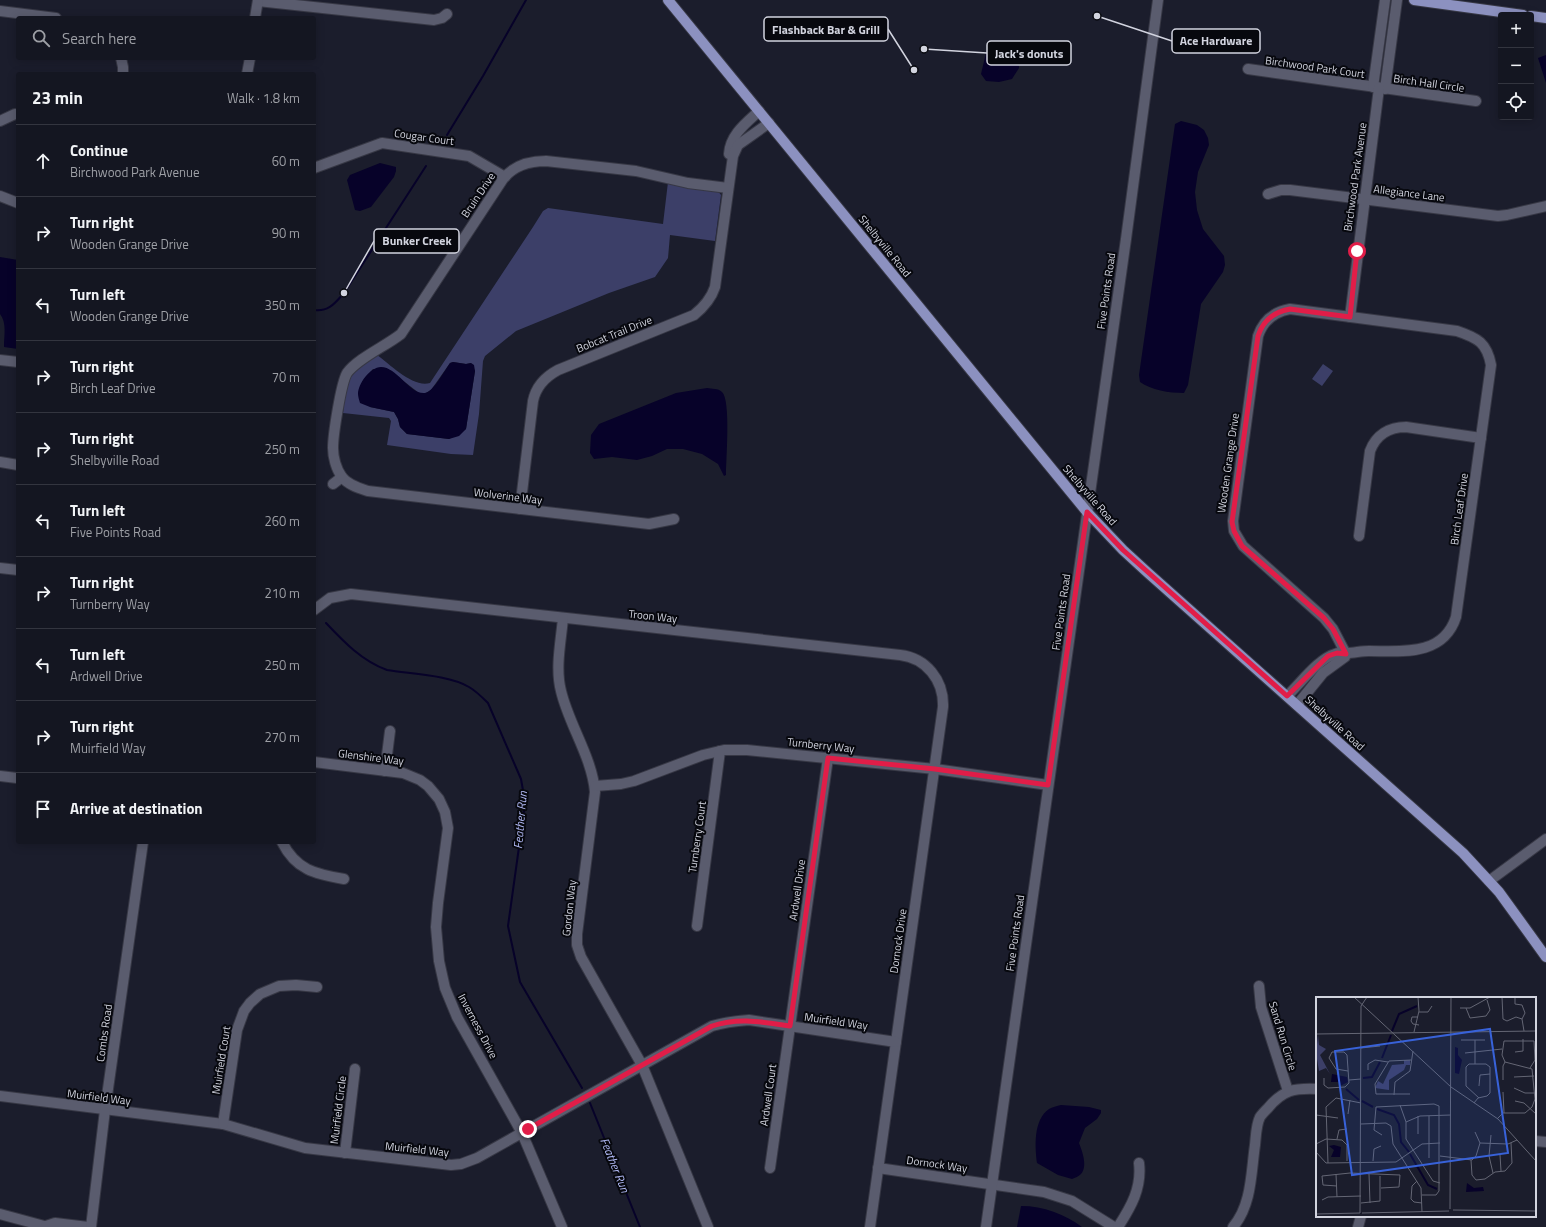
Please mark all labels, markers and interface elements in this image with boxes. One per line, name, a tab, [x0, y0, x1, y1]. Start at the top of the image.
map controls	[1498, 12, 1534, 120]
button: +	[1498, 12, 1534, 48]
search box	[16, 16, 316, 60]
callout: Flashback Bar & Grill	[764, 17, 888, 41]
text: Flashback Bar & Grill	[772, 20, 880, 39]
icon: search	[30, 27, 52, 49]
text: Search here	[62, 27, 136, 50]
callout: Ace Hardware	[1172, 29, 1260, 53]
text: Ace Hardware	[1180, 31, 1252, 50]
callout: Jack's donuts	[987, 41, 1071, 65]
text: Jack's donuts	[995, 44, 1064, 63]
button: −	[1498, 48, 1534, 84]
street label: Birchwood Park Court	[1264, 52, 1366, 82]
street label: Birch Hall Circle	[1393, 70, 1466, 96]
button: locate	[1498, 84, 1534, 120]
text: 23 min	[32, 85, 83, 111]
text: Walk · 1.8 km	[227, 88, 300, 108]
street label: Birchwood Park Avenue	[1339, 121, 1371, 232]
street label: Cougar Court	[393, 125, 455, 149]
text: Continue	[70, 139, 128, 162]
icon: ahead	[32, 150, 54, 172]
text: 60 m	[272, 151, 300, 171]
text: Birchwood Park Avenue	[70, 162, 200, 182]
street label: Bruin Drive	[457, 169, 499, 221]
street label: Allegiance Lane	[1372, 181, 1446, 205]
text: Turn right	[70, 211, 134, 234]
street label: Shelbyville Road	[855, 212, 915, 281]
icon: right	[32, 222, 54, 244]
text: 90 m	[272, 223, 300, 243]
callout: Bunker Creek	[374, 229, 459, 253]
text: Bunker Creek	[382, 231, 452, 250]
text: Wooden Grange Drive	[70, 234, 189, 254]
route start	[1348, 242, 1366, 260]
street label: Five Points Road	[1093, 252, 1119, 330]
text: Turn left	[70, 283, 125, 306]
icon: left	[32, 294, 54, 316]
text: 350 m	[264, 295, 300, 315]
text: Wooden Grange Drive	[70, 306, 189, 326]
street label: Bobcat Trail Drive	[574, 311, 655, 357]
text: Turn right	[70, 355, 134, 378]
icon: right	[32, 366, 54, 388]
text: 70 m	[272, 367, 300, 387]
text: Birch Leaf Drive	[70, 378, 156, 398]
street label: Wooden Grange Drive	[1213, 412, 1243, 514]
text: Turn right	[70, 427, 134, 450]
icon: right	[32, 438, 54, 460]
text: 250 m	[264, 439, 300, 459]
text: Shelbyville Road	[70, 450, 159, 470]
street label: Shelbyville Road	[1059, 461, 1121, 529]
street label: Birch Leaf Drive	[1446, 472, 1472, 546]
street label: Wolverine Way	[473, 484, 544, 508]
text: Turn left	[70, 499, 125, 522]
icon: left	[32, 510, 54, 532]
text: 260 m	[264, 511, 300, 531]
text: Five Points Road	[70, 522, 161, 542]
text: Turn right	[70, 571, 134, 594]
street label: Five Points Road	[1048, 573, 1074, 651]
icon: right	[32, 582, 54, 604]
text: 210 m	[264, 583, 300, 603]
text: Turnberry Way	[70, 594, 150, 614]
street label: Troon Way	[628, 605, 679, 627]
text: Turn left	[70, 643, 125, 666]
icon: left	[32, 654, 54, 676]
text: 250 m	[264, 655, 300, 675]
text: Ardwell Drive	[70, 666, 143, 686]
street label: Shelbyville Road	[1302, 692, 1369, 754]
text: Turn right	[70, 715, 134, 738]
icon: right	[32, 726, 54, 748]
text: 270 m	[264, 727, 300, 747]
street label: Turnberry Way	[787, 734, 856, 757]
text: Muirfield Way	[70, 738, 146, 758]
street label: Glenshire Way	[337, 745, 406, 769]
water label: Feather Run	[508, 789, 532, 850]
text: Arrive at destination	[70, 797, 203, 820]
icon: arrive	[32, 798, 54, 820]
street label: Turnberry Court	[684, 800, 710, 874]
street label: Ardwell Drive	[785, 858, 809, 922]
street label: Gordon Way	[558, 878, 580, 937]
street label: Five Points Road	[1002, 894, 1028, 972]
street label: Dornock Drive	[886, 907, 911, 974]
street label: Inverness Drive	[454, 991, 502, 1062]
inset map	[1316, 997, 1536, 1217]
street label: Sand Run Circle	[1265, 999, 1301, 1073]
street label: Combs Road	[92, 1003, 116, 1063]
street label: Muirfield Way	[803, 1009, 869, 1033]
street label: Muirfield Court	[208, 1025, 234, 1095]
street label: Ardwell Court	[756, 1063, 780, 1127]
street label: Muirfield Circle	[326, 1075, 350, 1145]
street label: Muirfield Way	[66, 1085, 132, 1109]
route end	[519, 1120, 537, 1138]
water label: Feather Run	[595, 1135, 635, 1196]
street label: Muirfield Way	[384, 1138, 450, 1160]
street label: Dornock Way	[906, 1152, 969, 1176]

